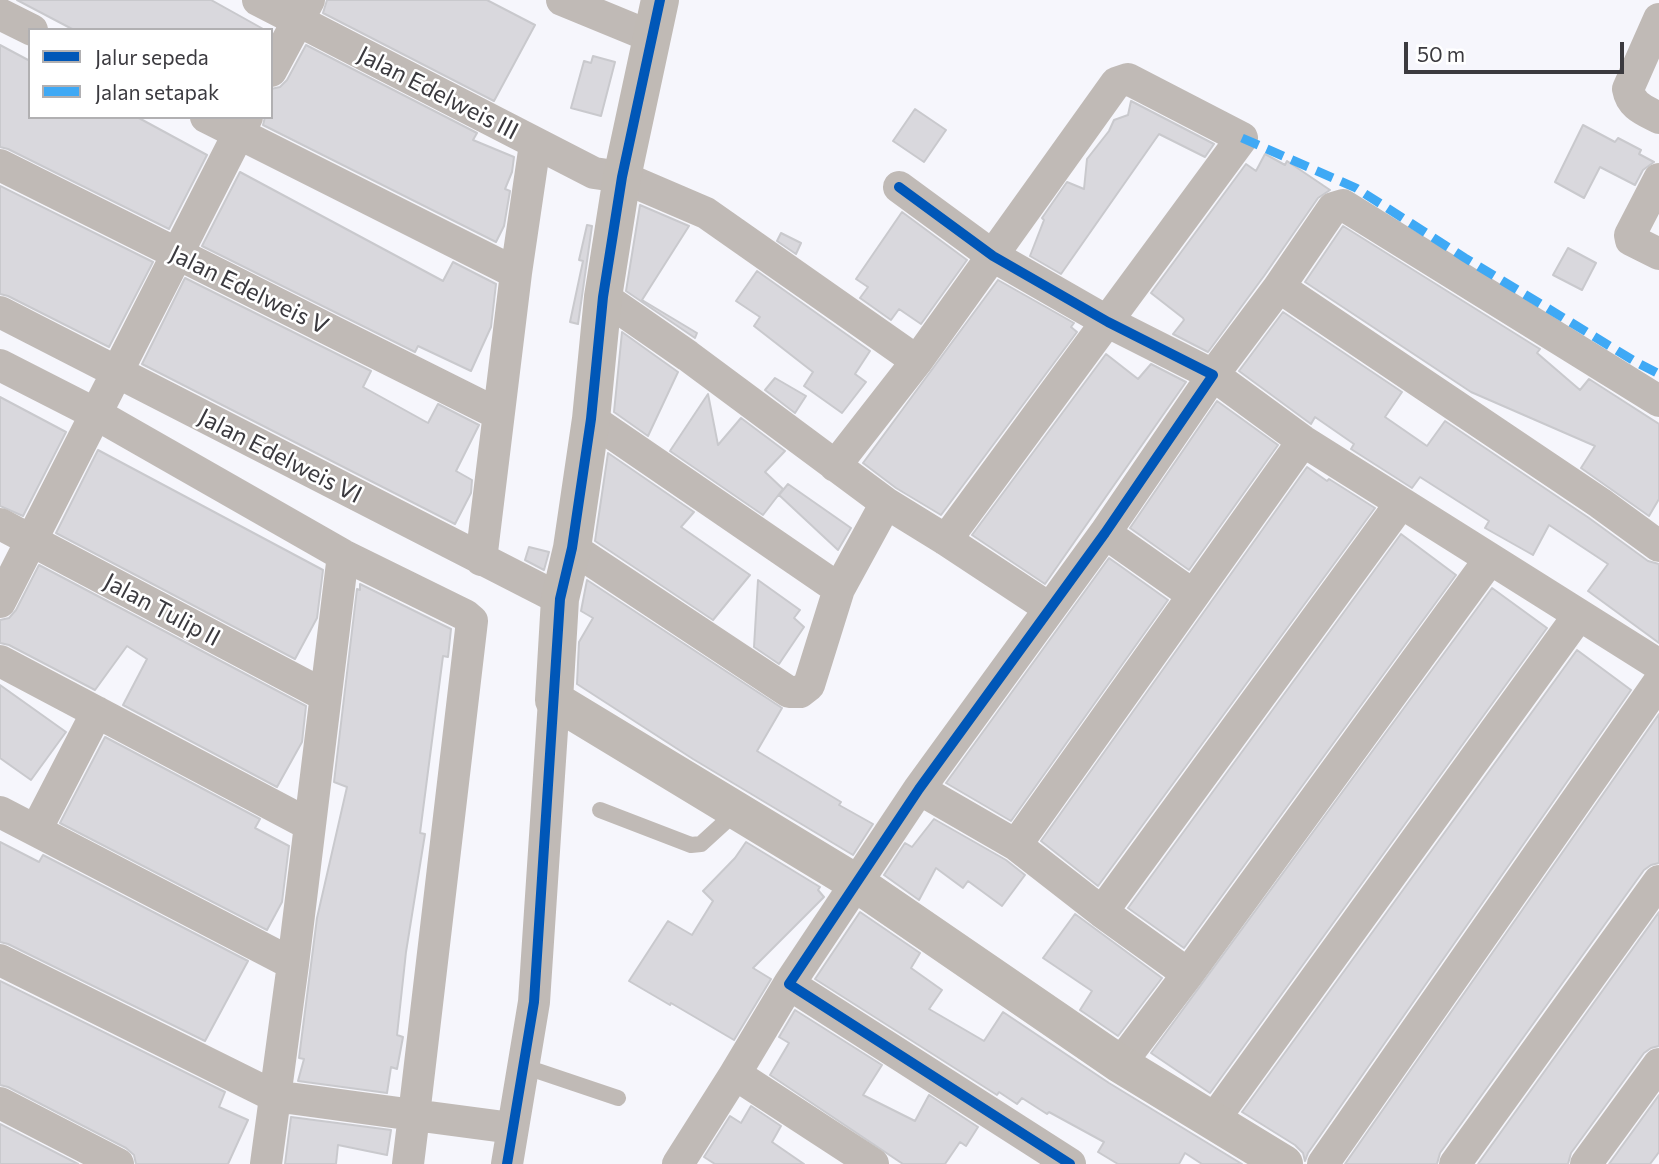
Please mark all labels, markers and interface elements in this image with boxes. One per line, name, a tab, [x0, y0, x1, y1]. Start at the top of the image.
legend	[28, 28, 273, 119]
scale bar	[1407, 28, 1628, 72]
street label: Jalan Edelweis III	[353, 40, 523, 146]
text: 50 m	[1417, 41, 1465, 66]
text: Jalur sepeda	[95, 44, 209, 69]
text: Jalan setapak	[95, 79, 219, 104]
street label: Jalan Edelweis V	[165, 239, 333, 341]
street label: Jalan Edelweis VI	[193, 402, 367, 510]
street label: Jalan Tulip II	[99, 567, 225, 653]

